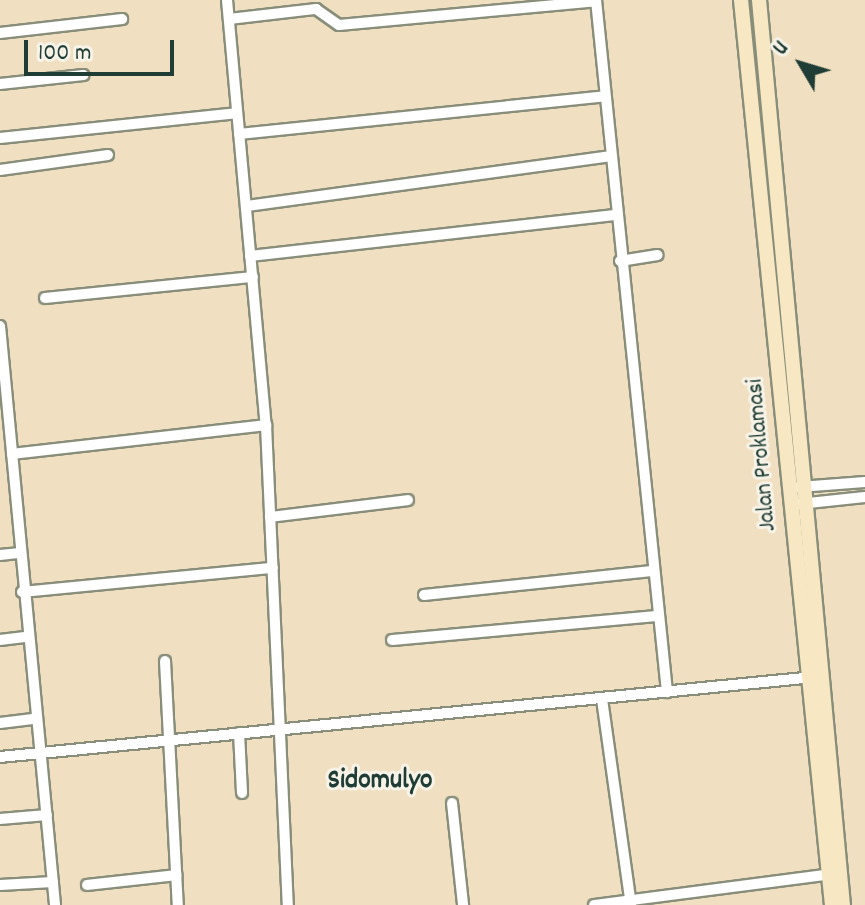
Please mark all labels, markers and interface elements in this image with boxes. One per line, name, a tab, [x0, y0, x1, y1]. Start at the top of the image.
scale bar	[28, 24, 178, 74]
north arrow	[761, 24, 841, 104]
text: U	[766, 35, 797, 63]
text: 100 m	[38, 37, 91, 71]
street label: Jalan Proklamasi	[742, 378, 784, 532]
district label: Sidomulyo	[328, 765, 432, 799]

